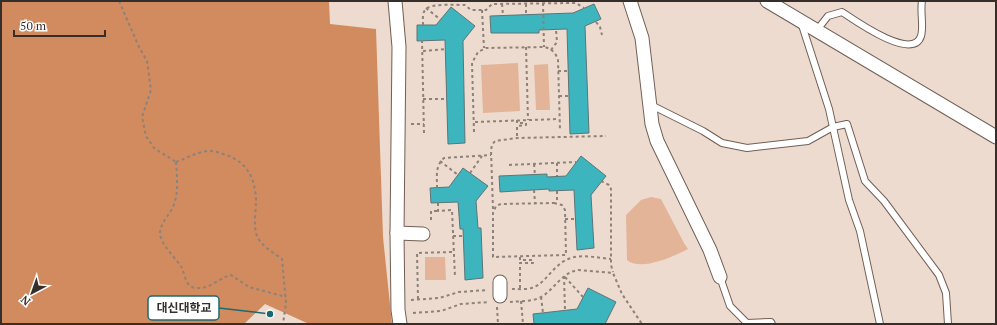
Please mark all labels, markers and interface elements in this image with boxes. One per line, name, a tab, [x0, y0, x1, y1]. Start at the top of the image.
scale bar	[14, 12, 105, 38]
text: 50 m	[20, 18, 47, 33]
north arrow	[12, 273, 52, 313]
text: N	[17, 292, 33, 309]
callout: 대신대학교	[148, 296, 219, 320]
text: 대신대학교	[156, 300, 212, 315]

